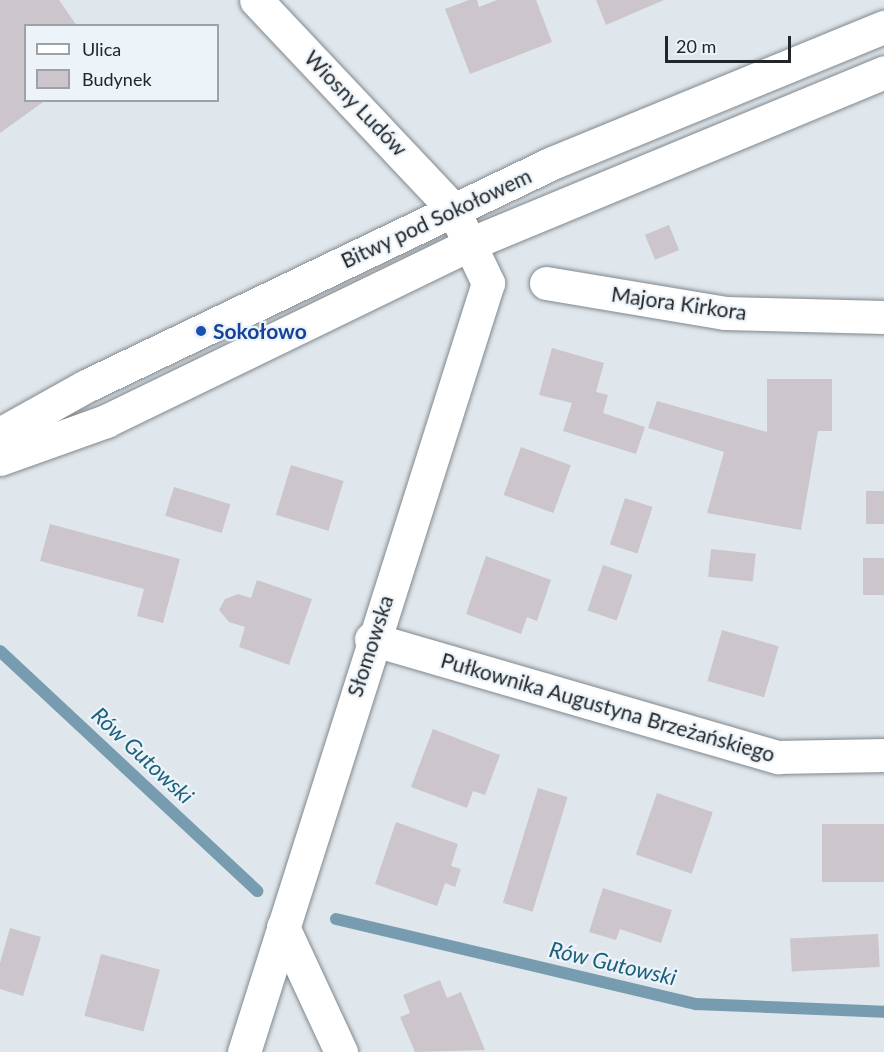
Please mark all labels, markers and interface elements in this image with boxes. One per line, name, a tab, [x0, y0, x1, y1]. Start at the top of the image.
legend	[24, 24, 219, 102]
scale bar	[668, 24, 794, 62]
text: 20 m	[676, 35, 716, 57]
text: Ulica	[82, 38, 121, 60]
street label: Wiosny Ludów	[299, 45, 413, 161]
text: Budynek	[82, 68, 152, 90]
street label: Bitwy pod Sokołowem	[337, 163, 535, 273]
street label: Majora Kirkora	[610, 281, 748, 325]
place label: Sokołowo	[213, 318, 307, 344]
marker: Sokołowo	[194, 324, 208, 338]
street label: Słomowska	[342, 592, 398, 700]
street label: Pułkownika Augustyna Brzeżańskiego	[438, 647, 778, 767]
water label: Rów Gutowski	[87, 701, 199, 809]
water label: Rów Gutowski	[547, 936, 679, 990]

